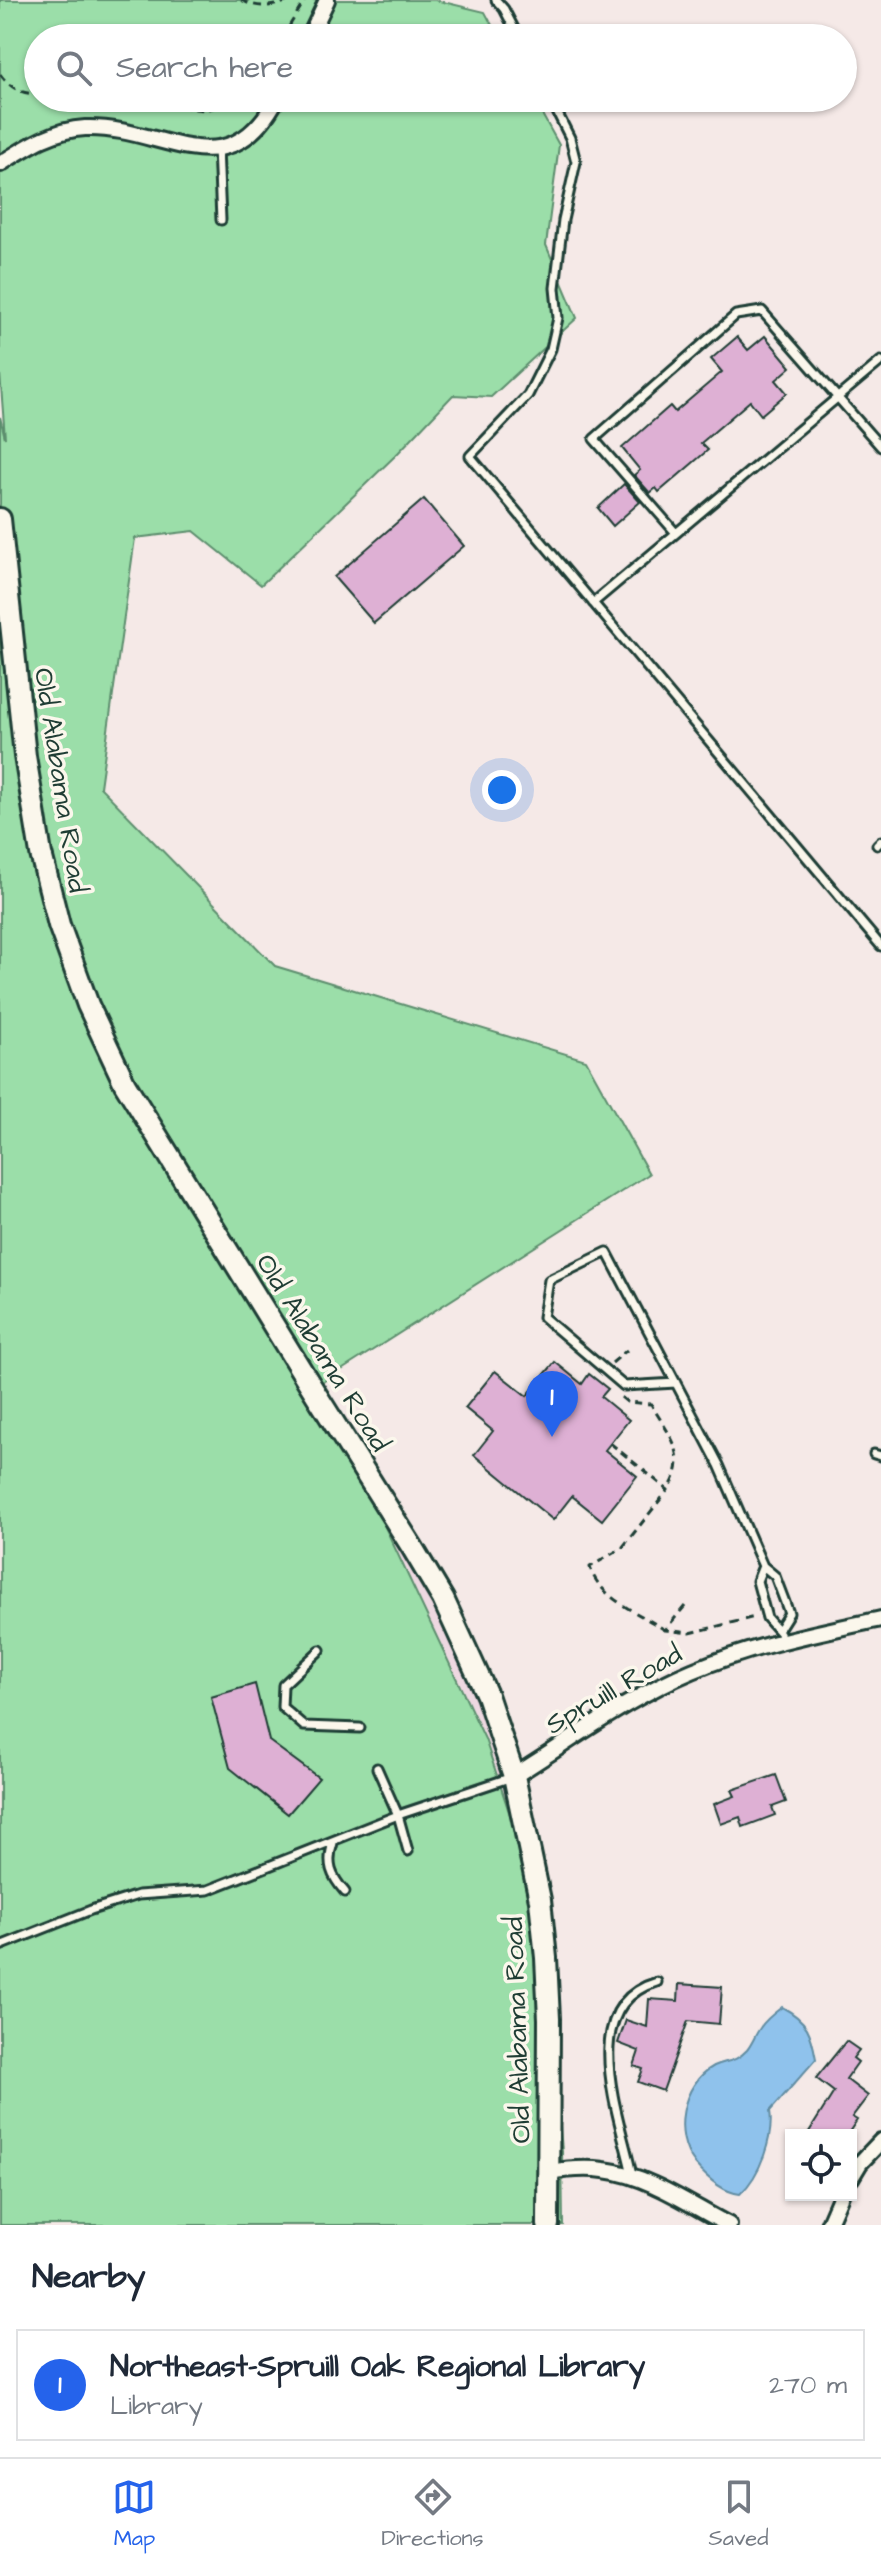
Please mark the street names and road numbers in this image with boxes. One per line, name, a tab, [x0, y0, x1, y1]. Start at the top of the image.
street label: Old Alabama Road	[24, 665, 98, 895]
street label: Old Alabama Road	[246, 1246, 399, 1459]
street label: Spruill Road	[538, 1634, 689, 1744]
street label: Old Alabama Road	[494, 1916, 541, 2144]

